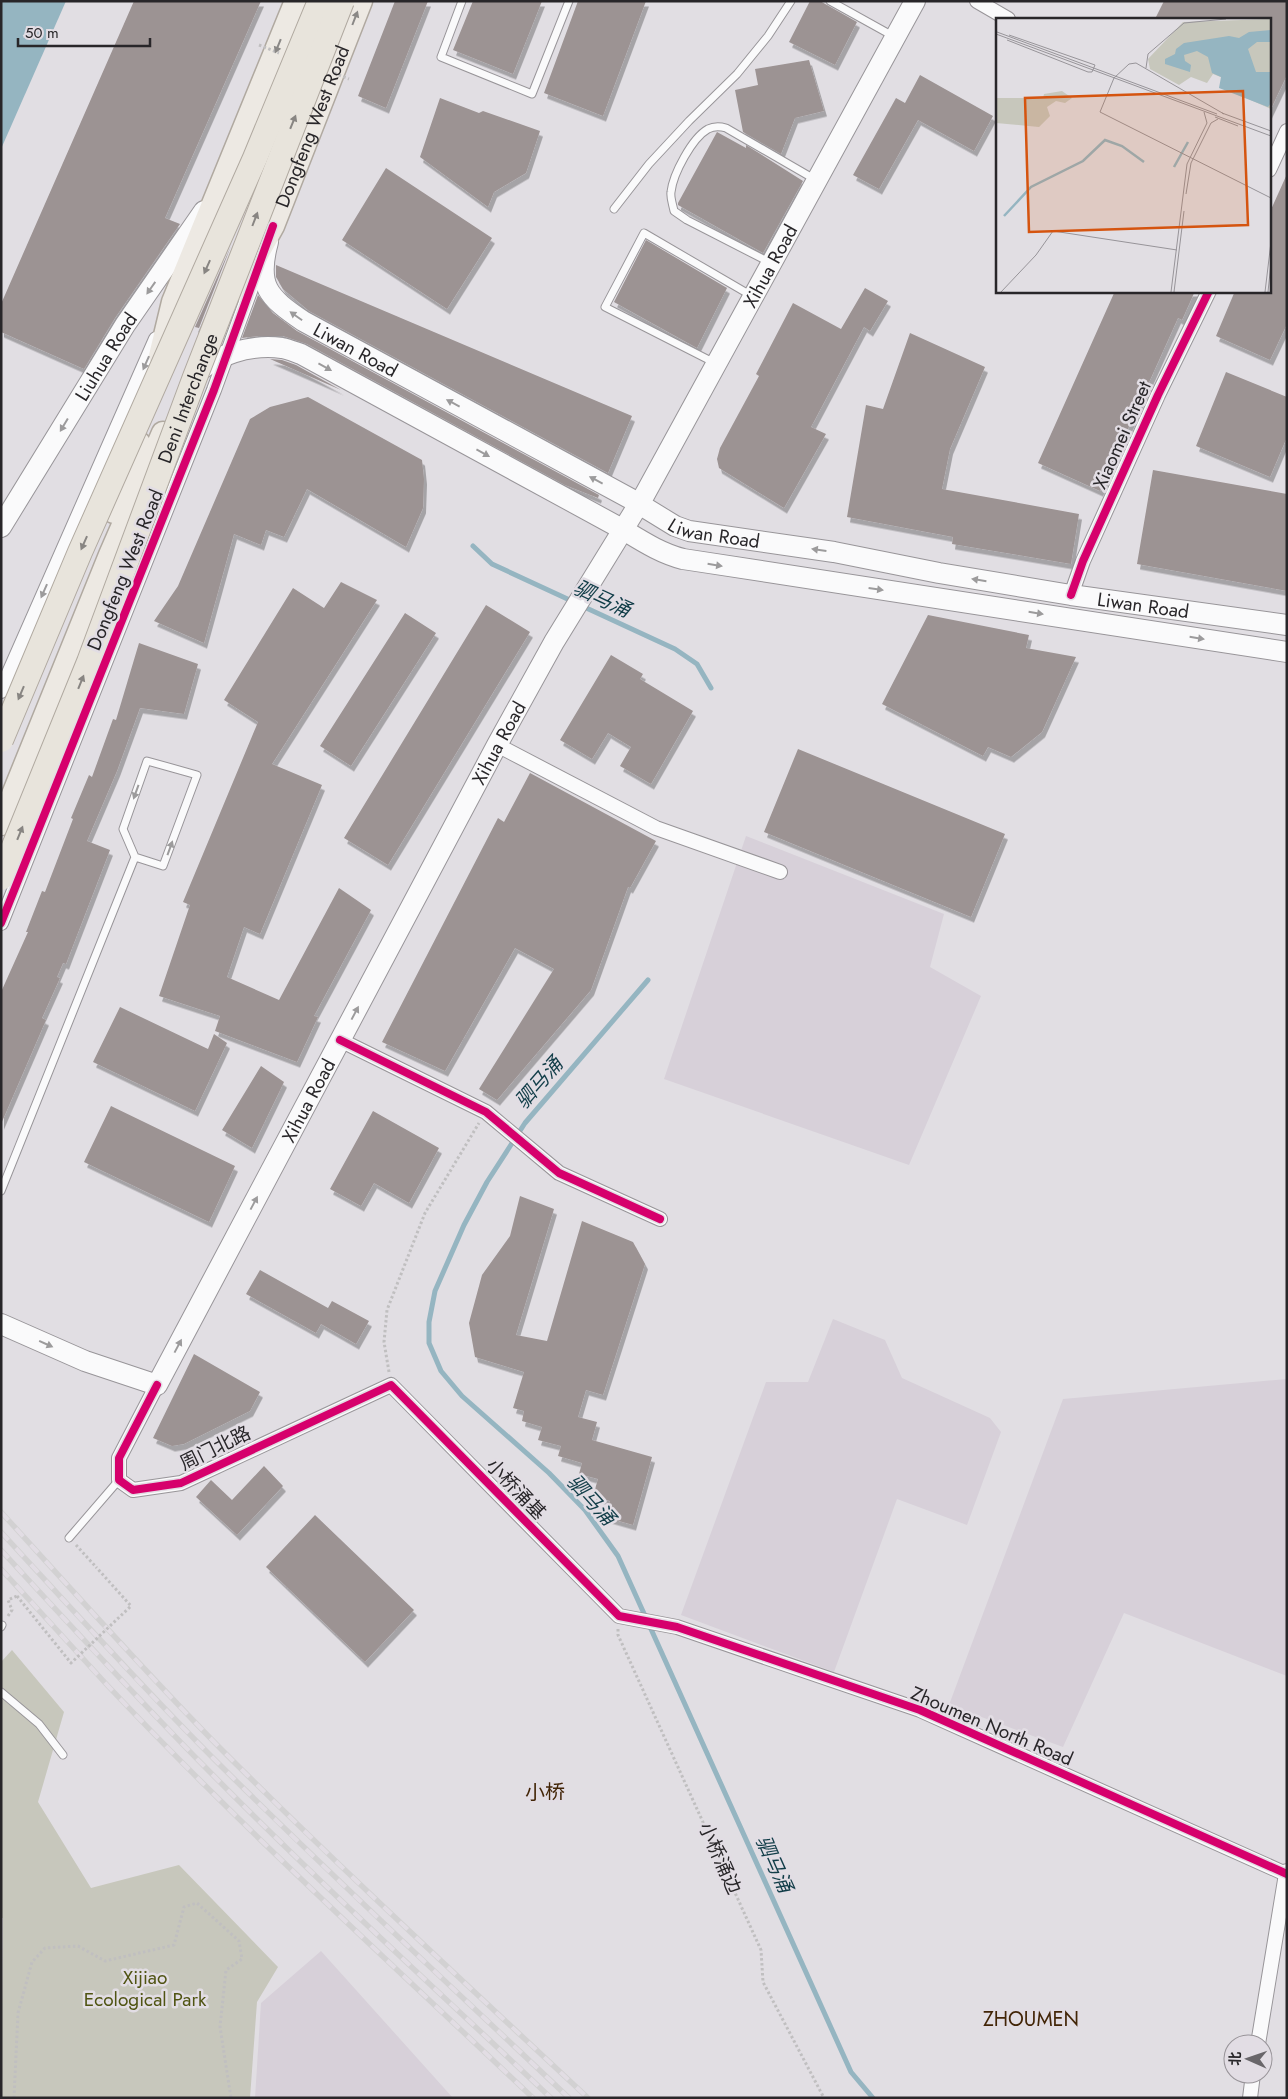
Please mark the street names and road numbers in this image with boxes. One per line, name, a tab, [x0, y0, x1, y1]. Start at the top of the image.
street label: Dongfeng West Road	[268, 41, 356, 211]
street label: Xihua Road	[736, 219, 804, 312]
street label: Liuhua Road	[68, 307, 143, 406]
street label: Liwan Road	[309, 316, 403, 383]
street label: Deni Interchange	[151, 329, 225, 467]
street label: Xiaomei Street	[1086, 376, 1158, 493]
street label: Dongfeng West Road	[80, 485, 170, 655]
street label: Liwan Road	[663, 511, 762, 555]
street label: Liwan Road	[1096, 585, 1191, 625]
street label: Xihua Road	[465, 696, 532, 789]
street label: Xihua Road	[275, 1054, 342, 1147]
street label: 周门北路	[175, 1419, 255, 1477]
street label: 小桥涌基	[480, 1452, 552, 1526]
street label: Zhoumen North Road	[907, 1680, 1077, 1772]
street label: 小桥涌边	[692, 1818, 748, 1898]

